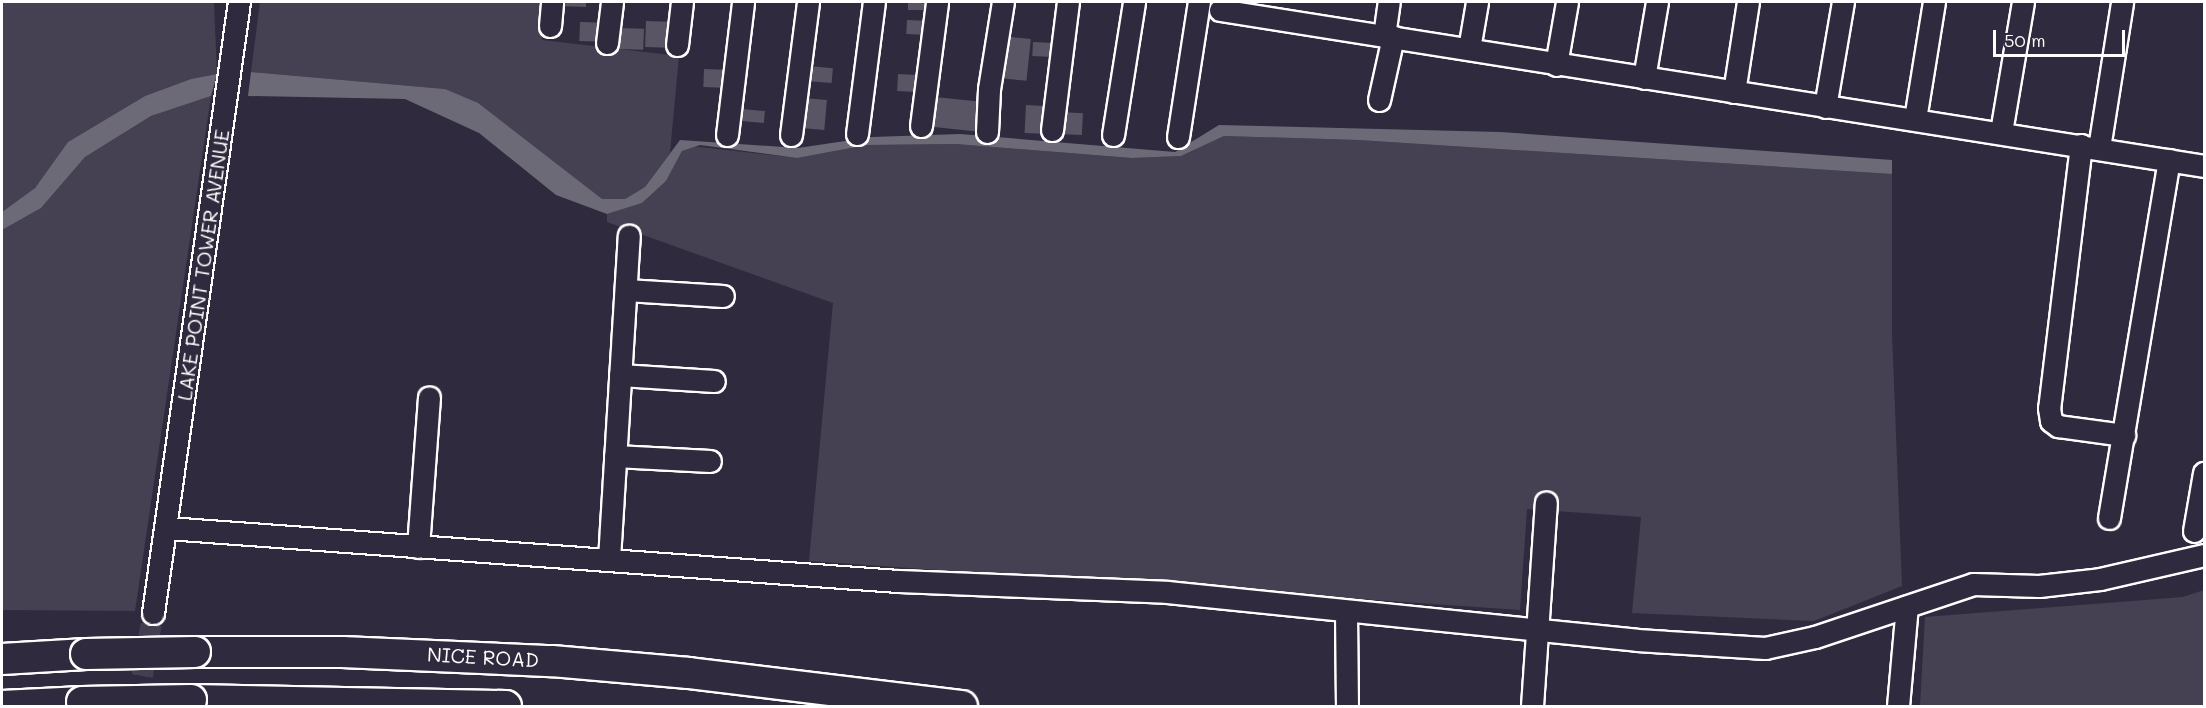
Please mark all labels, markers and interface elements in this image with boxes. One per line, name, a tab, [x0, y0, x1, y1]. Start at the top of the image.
scale bar	[1996, 18, 2128, 56]
text: 50 m	[2004, 28, 2046, 52]
street label: LAKE POINT TOWER AVENUE	[172, 128, 234, 402]
street label: NICE ROAD	[426, 642, 540, 672]

